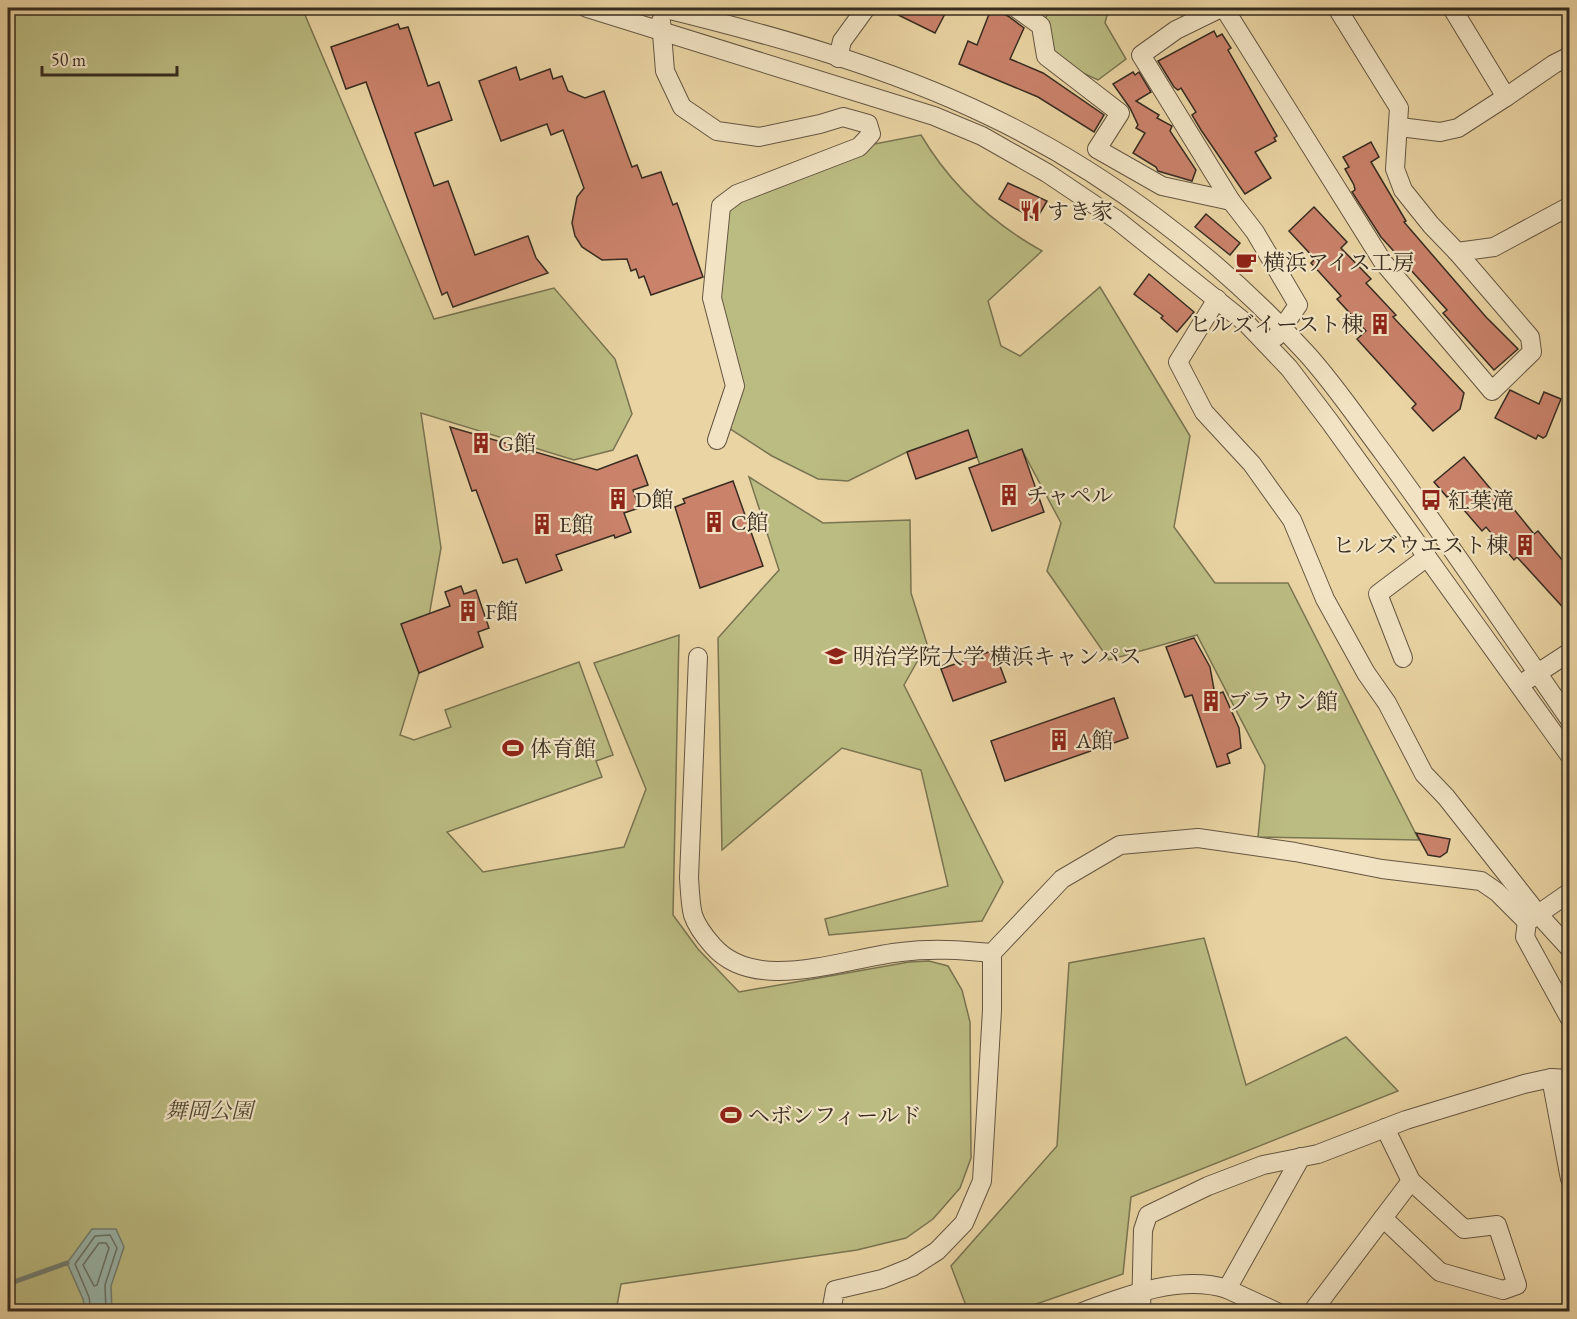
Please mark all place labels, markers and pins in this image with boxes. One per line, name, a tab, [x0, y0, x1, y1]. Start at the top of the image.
place label: すき家	[1047, 197, 1113, 226]
restaurant icon: すき家	[1018, 199, 1042, 223]
place label: 横浜アイス工房	[1263, 248, 1415, 277]
cafe icon: 横浜アイス工房	[1234, 250, 1258, 274]
place label: ヒルズイースト棟	[1189, 310, 1363, 339]
building icon: ヒルズイースト棟	[1368, 312, 1392, 336]
place label: G館	[498, 429, 536, 458]
building icon: G館	[469, 431, 493, 455]
place label: チャペル	[1026, 481, 1113, 510]
building icon: チャペル	[997, 483, 1021, 507]
place label: D館	[635, 485, 674, 514]
place label: 紅葉滝	[1448, 486, 1514, 515]
building icon: D館	[606, 487, 630, 511]
bus stop icon: 紅葉滝	[1419, 488, 1443, 512]
place label: C館	[731, 508, 769, 537]
place label: E館	[559, 510, 593, 539]
building icon: C館	[702, 510, 726, 534]
building icon: E館	[530, 512, 554, 536]
place label: ヒルズウエスト棟	[1333, 531, 1508, 560]
building icon: ヒルズウエスト棟	[1513, 533, 1537, 557]
place label: F館	[485, 597, 518, 626]
building icon: F館	[456, 599, 480, 623]
place label: 明治学院大学 横浜キャンパス	[853, 642, 1142, 671]
school or university icon: 明治学院大学 横浜キャンパス	[824, 644, 848, 668]
place label: ブラウン館	[1228, 687, 1338, 716]
building icon: ブラウン館	[1199, 689, 1223, 713]
place label: A館	[1075, 726, 1113, 755]
building icon: A館	[1047, 728, 1071, 752]
place label: 体育館	[530, 734, 596, 763]
sports icon: 体育館	[501, 736, 525, 760]
place label: ヘボンフィールド	[748, 1101, 922, 1130]
sports icon: ヘボンフィールド	[719, 1103, 743, 1127]

